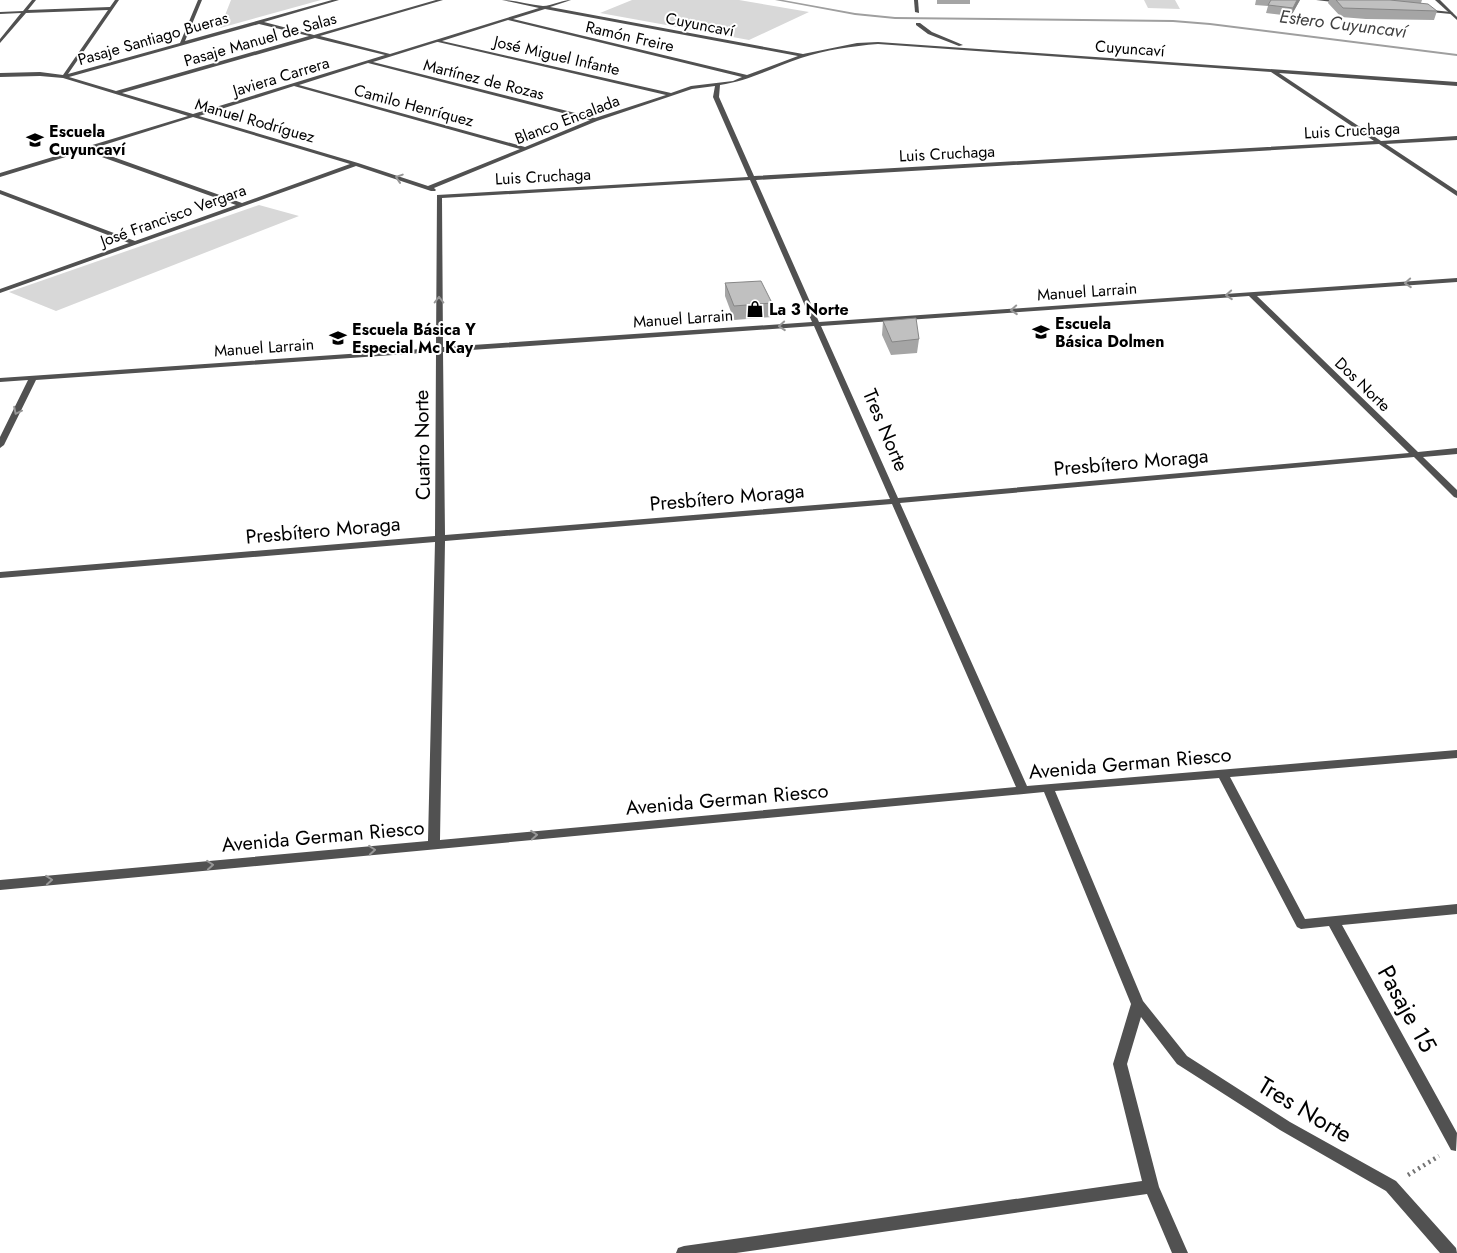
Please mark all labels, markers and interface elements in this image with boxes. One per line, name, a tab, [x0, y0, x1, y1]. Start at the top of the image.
water label: Estero Cuyuncaví	[1278, 3, 1411, 45]
street label: Pasaje Santiago Bueras	[75, 6, 231, 71]
street label: Pasaje Manuel de Salas	[181, 7, 339, 72]
street label: Cuyuncaví	[664, 7, 737, 43]
street label: Ramón Freire	[584, 15, 676, 58]
street label: José Miguel Infante	[490, 29, 622, 81]
street label: Cuyuncaví	[1094, 35, 1166, 62]
street label: Javiera Carrera	[228, 51, 332, 103]
street label: Martínez de Rozas	[421, 53, 547, 106]
street label: Camilo Henríquez	[351, 78, 477, 133]
street label: Blanco Encalada	[511, 89, 623, 150]
street label: Manuel Rodríguez	[192, 92, 318, 149]
street label: Luis Cruchaga	[1303, 117, 1401, 144]
place label: Escuela Cuyuncaví	[49, 120, 126, 161]
school or university icon: Escuela Cuyuncaví	[25, 130, 45, 150]
street label: Luis Cruchaga	[898, 140, 996, 167]
street label: Luis Cruchaga	[494, 163, 592, 190]
one-way arrow	[395, 174, 404, 184]
street label: José Francisco Vergara	[95, 178, 249, 253]
street label: Manuel Larrain	[1036, 277, 1138, 306]
one-way arrow	[1404, 277, 1412, 288]
one-way arrow	[1224, 289, 1232, 300]
one-way arrow	[433, 296, 444, 304]
place label: La 3 Norte	[769, 298, 849, 321]
shop icon: La 3 Norte	[745, 299, 765, 319]
street label: Manuel Larrain	[632, 304, 734, 333]
one-way arrow	[1010, 304, 1018, 315]
place label: Escuela Básica Dolmen	[1055, 312, 1164, 353]
place label: Escuela Básica Y Especial Mc Kay	[352, 318, 476, 359]
one-way arrow	[778, 320, 786, 331]
school or university icon: Escuela Básica Dolmen	[1031, 322, 1051, 342]
school or university icon: Escuela Básica Y Especial Mc Kay	[328, 328, 348, 348]
street label: Manuel Larrain	[213, 333, 315, 362]
street label: Dos Norte	[1330, 352, 1396, 417]
street label: Tres Norte	[855, 384, 916, 476]
street label: Cuatro Norte	[407, 390, 438, 500]
one-way arrow	[13, 406, 23, 415]
street label: Presbítero Moraga	[1052, 441, 1210, 484]
street label: Presbítero Moraga	[648, 476, 806, 519]
street label: Presbítero Moraga	[244, 509, 402, 552]
street label: Avenida German Riesco	[1027, 740, 1233, 787]
street label: Avenida German Riesco	[624, 776, 830, 823]
street label: Avenida German Riesco	[220, 813, 426, 860]
one-way arrow	[530, 830, 538, 841]
one-way arrow	[368, 845, 376, 856]
one-way arrow	[207, 860, 215, 871]
one-way arrow	[45, 875, 53, 886]
street label: Pasaje 15	[1369, 959, 1446, 1059]
street label: Tres Norte	[1251, 1068, 1359, 1151]

